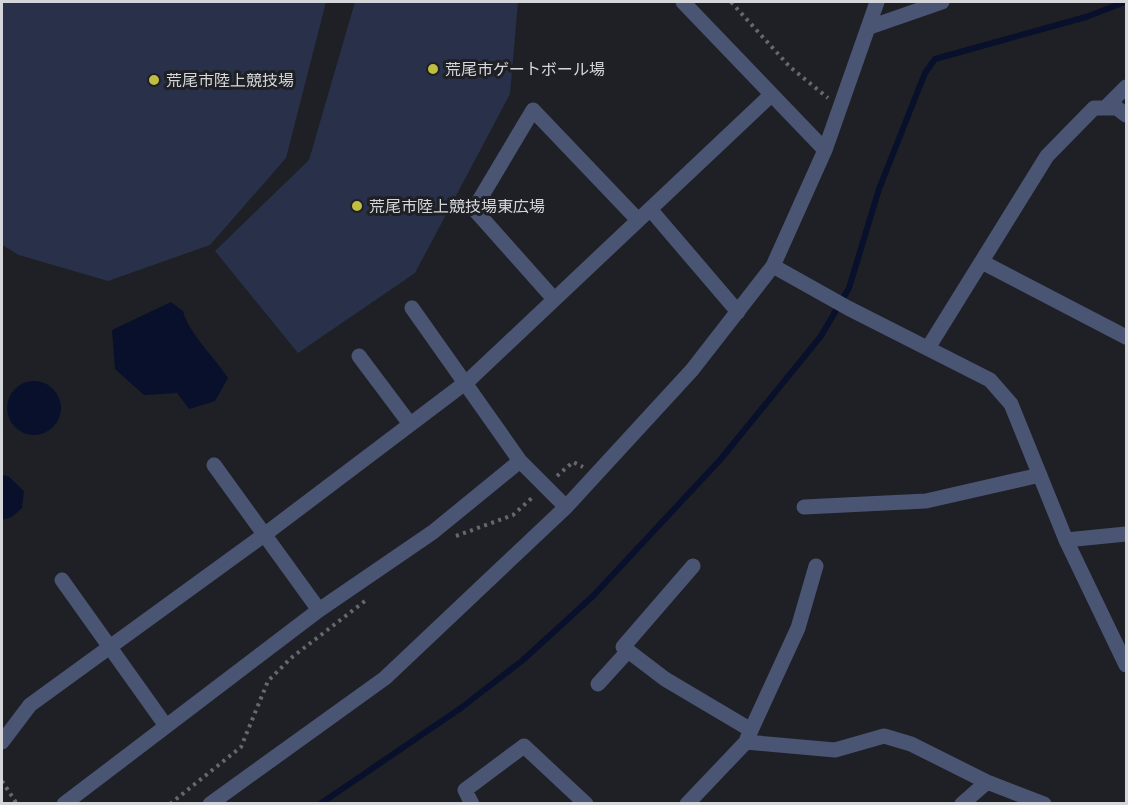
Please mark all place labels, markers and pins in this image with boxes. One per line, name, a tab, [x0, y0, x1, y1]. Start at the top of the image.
place label: 荒尾市ゲートボール場	[445, 59, 605, 79]
marker: 荒尾市ゲートボール場	[426, 62, 440, 76]
place label: 荒尾市陸上競技場	[166, 70, 294, 90]
marker: 荒尾市陸上競技場	[147, 73, 161, 87]
place label: 荒尾市陸上競技場東広場	[369, 196, 545, 216]
marker: 荒尾市陸上競技場東広場	[350, 199, 364, 213]

